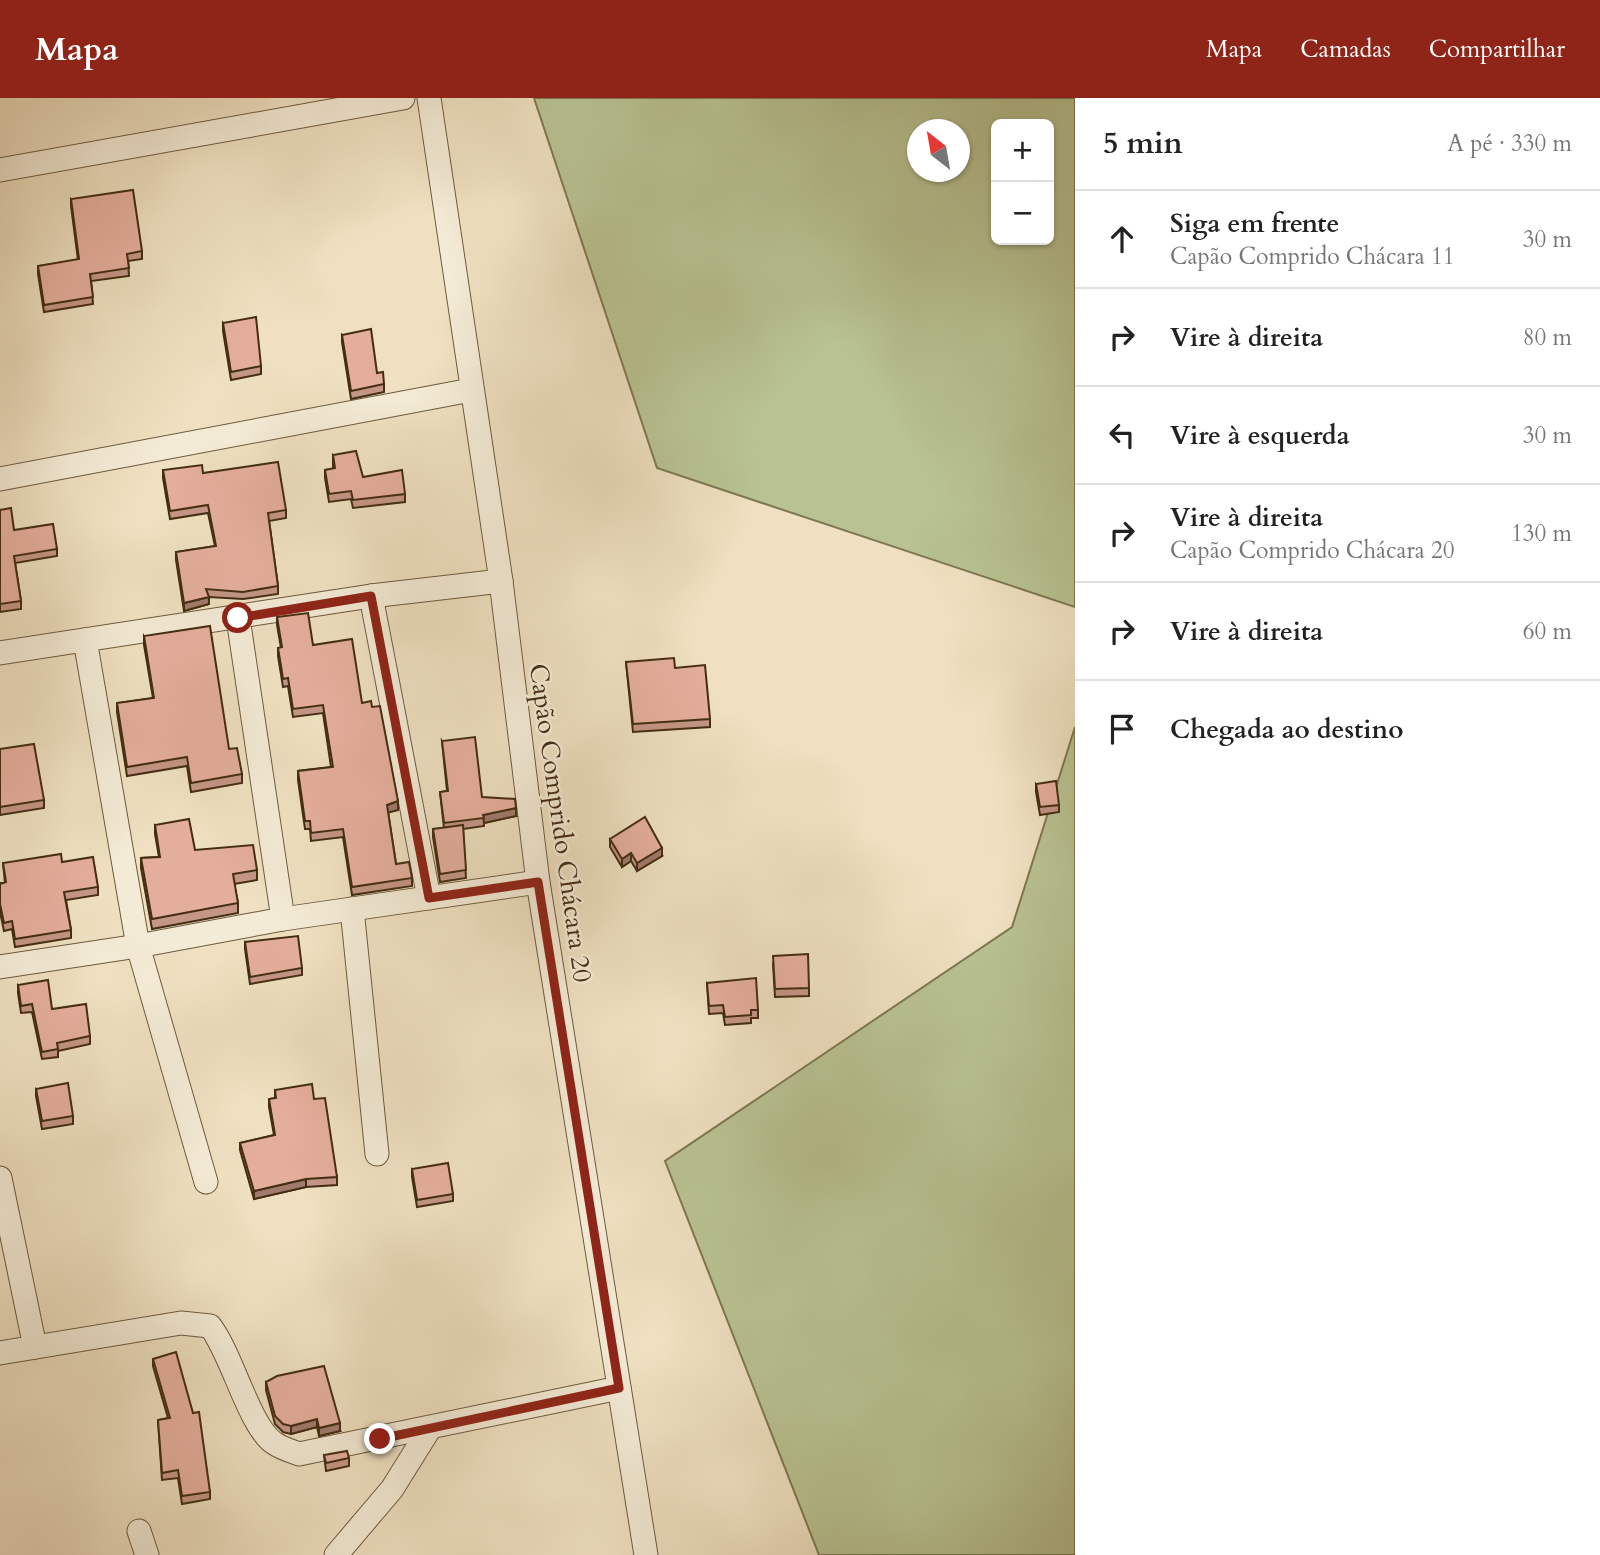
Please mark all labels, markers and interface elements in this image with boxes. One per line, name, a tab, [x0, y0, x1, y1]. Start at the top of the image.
text: Mapa	[35, 27, 119, 72]
text: Mapa	[1206, 33, 1262, 66]
text: Camadas	[1300, 33, 1391, 66]
text: Compartilhar	[1429, 33, 1565, 66]
north arrow	[907, 119, 970, 182]
map controls	[991, 119, 1054, 245]
button: +	[991, 119, 1054, 182]
text: 5 min	[1103, 123, 1183, 164]
text: A pé · 330 m	[1448, 128, 1572, 159]
button: −	[991, 182, 1054, 245]
text: Siga em frente	[1170, 206, 1339, 241]
icon: ahead	[1103, 220, 1141, 258]
text: 30 m	[1523, 224, 1572, 255]
text: Capão Comprido Chácara 11	[1170, 241, 1454, 272]
icon: right	[1103, 318, 1141, 356]
text: Vire à direita	[1170, 320, 1323, 355]
text: 80 m	[1523, 322, 1572, 353]
icon: left	[1103, 416, 1141, 454]
text: Vire à esquerda	[1170, 418, 1350, 453]
text: 30 m	[1523, 420, 1572, 451]
text: Vire à direita	[1170, 500, 1323, 535]
icon: right	[1103, 514, 1141, 552]
text: 130 m	[1511, 518, 1572, 549]
text: Capão Comprido Chácara 20	[1170, 535, 1454, 566]
route start	[222, 602, 253, 633]
icon: right	[1103, 612, 1141, 650]
text: Vire à direita	[1170, 614, 1323, 649]
text: 60 m	[1523, 616, 1572, 647]
street label: Capão Comprido Chácara 20	[521, 661, 600, 985]
icon: arrive	[1103, 710, 1141, 748]
text: Chegada ao destino	[1170, 712, 1403, 747]
route end	[364, 1423, 395, 1454]

